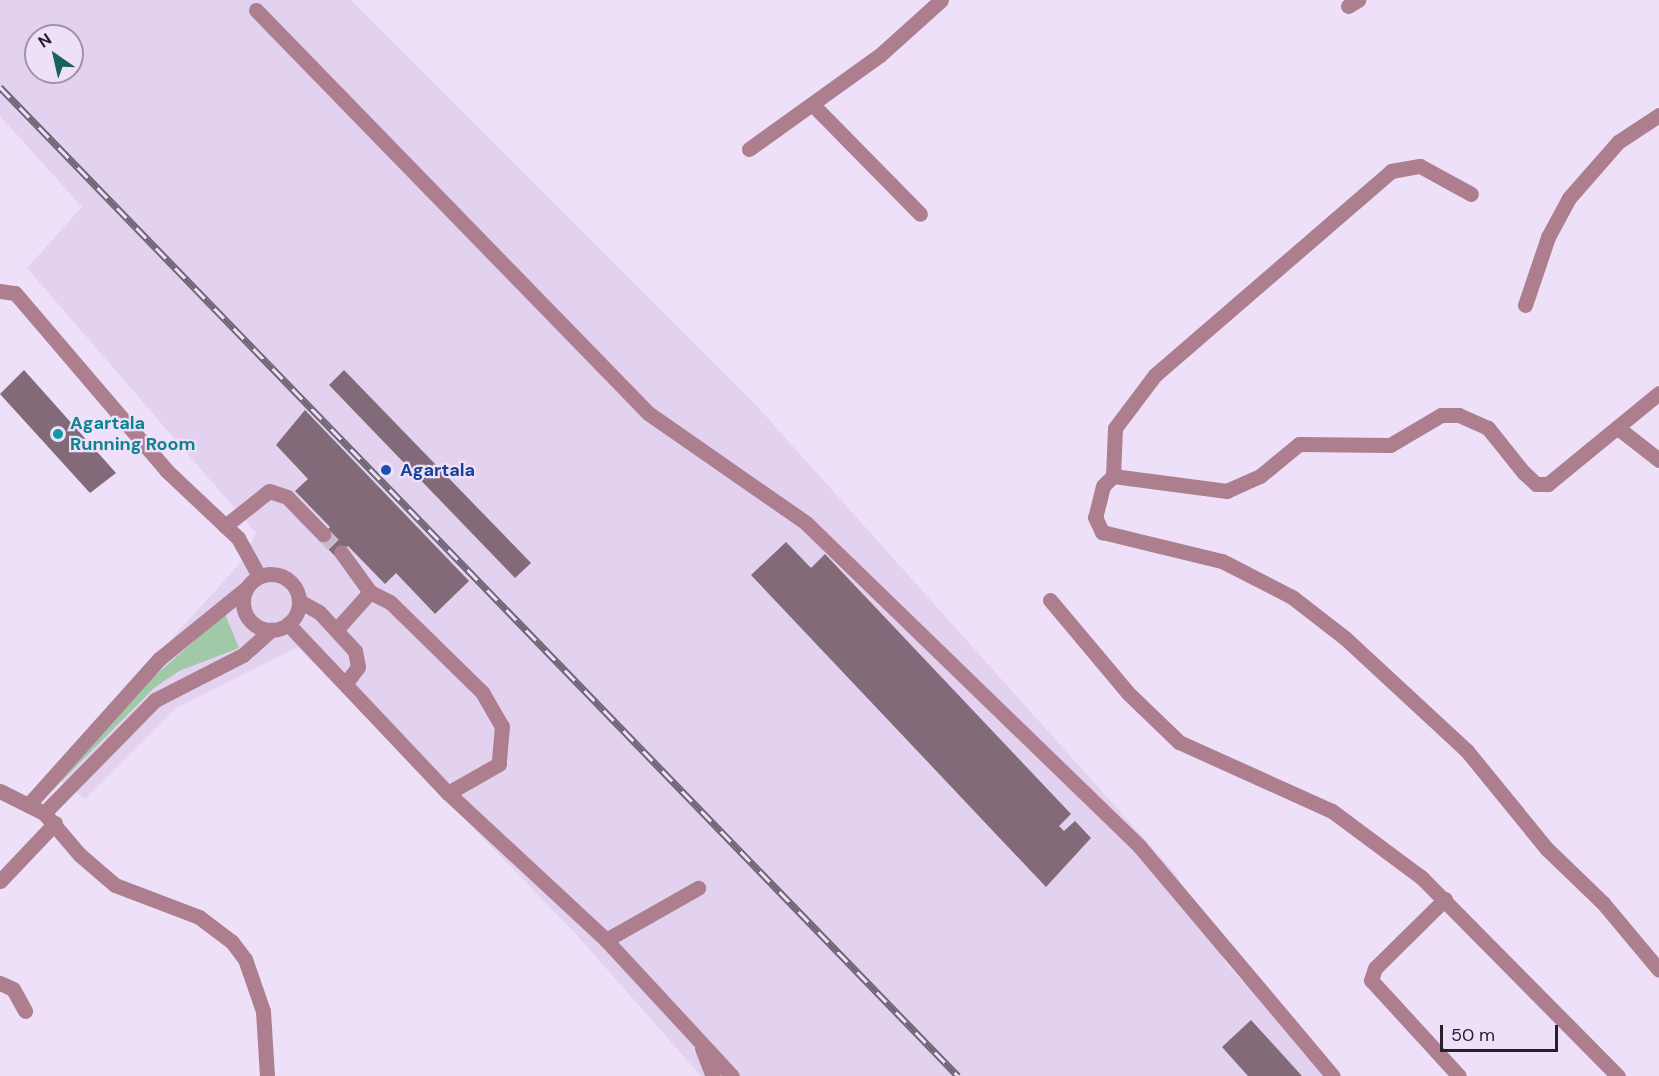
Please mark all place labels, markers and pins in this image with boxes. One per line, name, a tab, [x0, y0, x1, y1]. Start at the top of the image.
place label: Agartala Running Room	[70, 413, 195, 456]
marker: Agartala Running Room	[51, 427, 65, 441]
place label: Agartala	[400, 459, 475, 481]
marker: Agartala	[377, 461, 395, 479]

